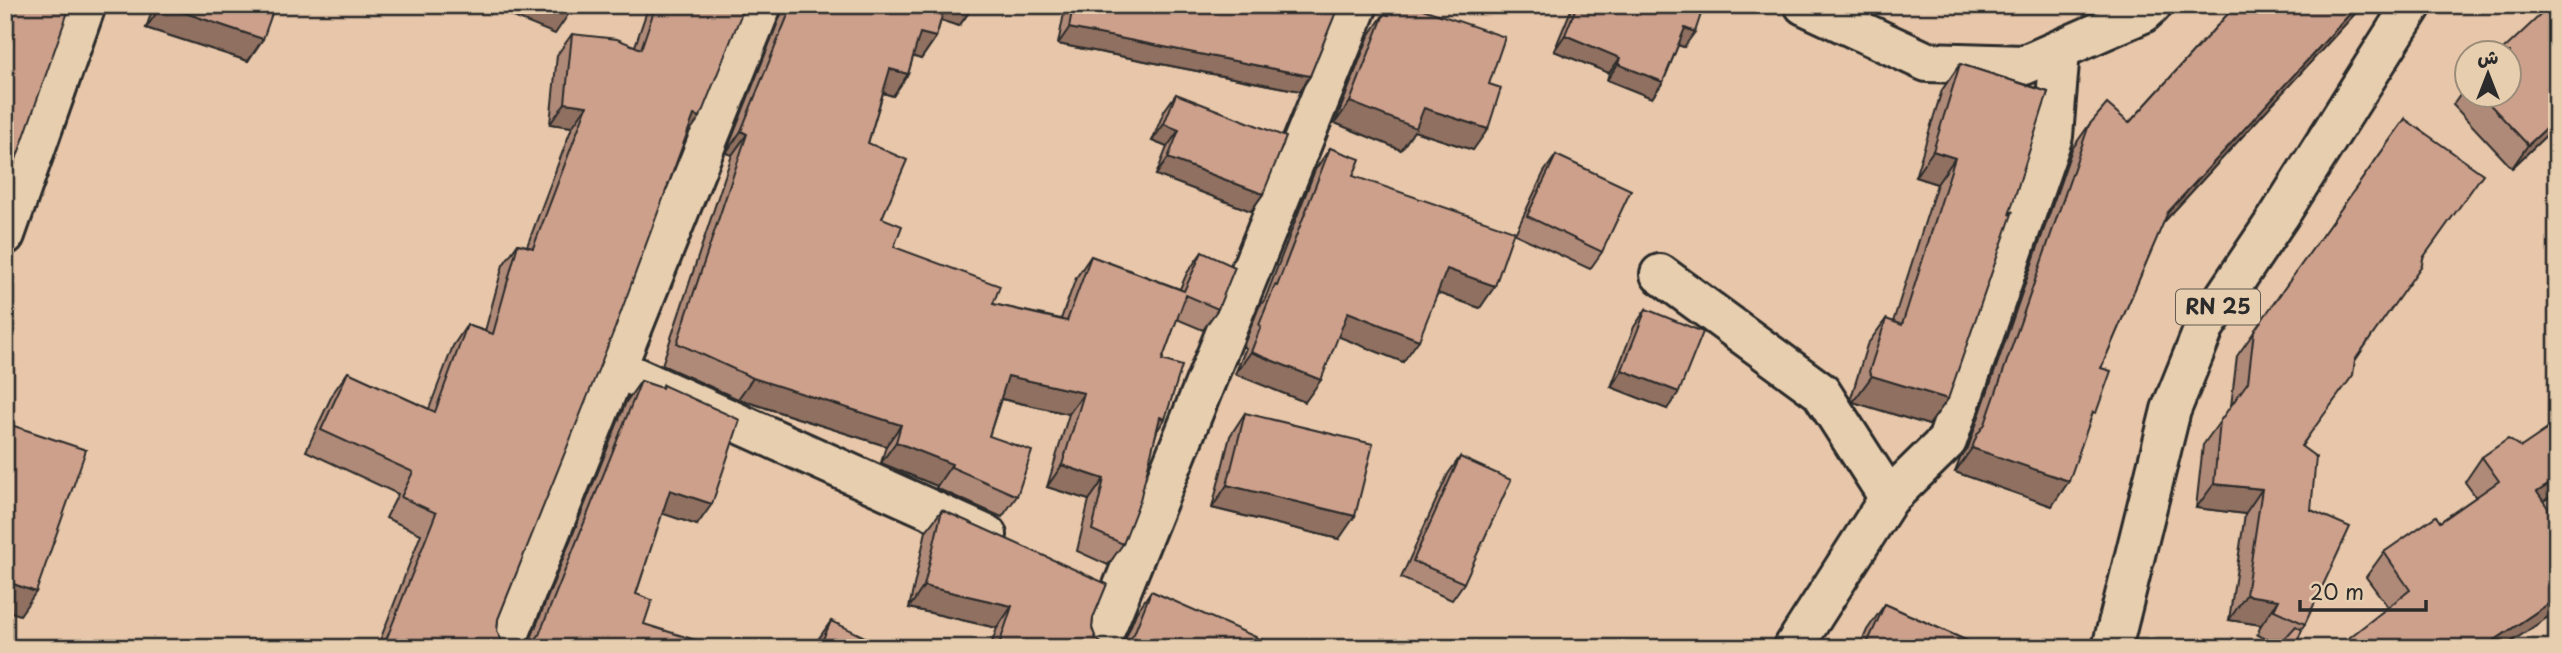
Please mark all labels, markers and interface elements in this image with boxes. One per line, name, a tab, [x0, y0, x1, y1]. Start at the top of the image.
north arrow	[2454, 38, 2524, 108]
text: ش	[2478, 42, 2499, 70]
road number: RN 25	[2176, 290, 2260, 324]
scale bar	[2300, 569, 2426, 613]
text: 20 m	[2310, 575, 2364, 607]

